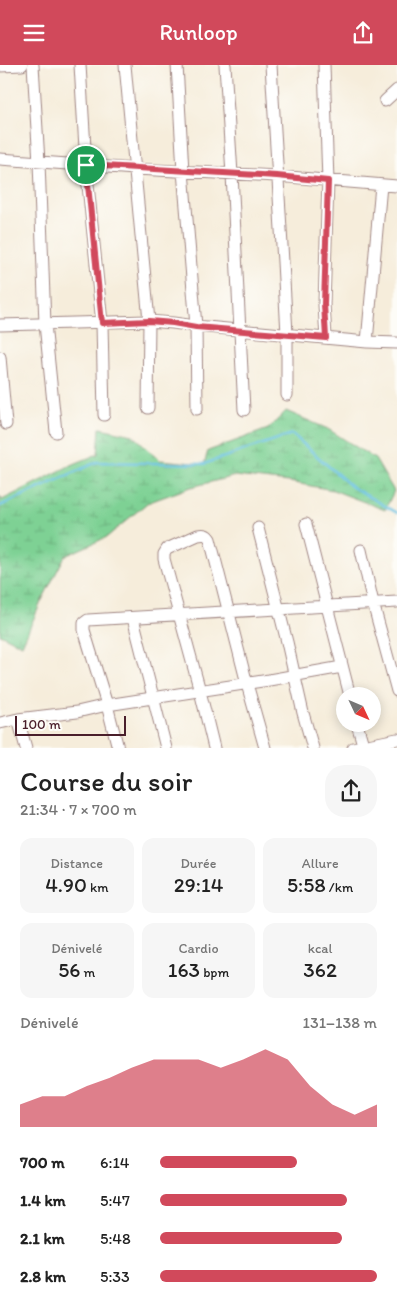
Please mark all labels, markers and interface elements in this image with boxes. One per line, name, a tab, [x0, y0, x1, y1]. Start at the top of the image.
icon: menu	[20, 19, 48, 47]
text: Runloop	[159, 19, 238, 46]
icon: share	[349, 19, 377, 47]
pin	[65, 144, 107, 186]
icon: arrive	[72, 151, 100, 179]
north arrow	[336, 687, 381, 733]
map controls	[336, 687, 381, 732]
scale bar	[15, 713, 126, 736]
text: 100 m	[22, 716, 61, 733]
text: Course du soir	[20, 764, 192, 798]
button: share	[325, 765, 377, 817]
text: 21:34 · 7 × 700 m	[20, 800, 137, 819]
text: Distance	[51, 855, 103, 872]
text: Durée	[181, 855, 216, 872]
text: Allure	[302, 855, 339, 872]
text: 4.90	[45, 872, 87, 897]
text: 29:14	[174, 872, 223, 897]
text: 5:58	[287, 872, 326, 897]
text: km	[87, 879, 109, 896]
text: /km	[326, 879, 353, 896]
text: Dénivelé	[51, 940, 102, 957]
text: Cardio	[178, 940, 219, 957]
text: kcal	[308, 940, 333, 957]
text: 56	[58, 957, 80, 982]
text: 163	[168, 957, 200, 982]
text: 362	[303, 957, 337, 982]
text: m	[80, 964, 95, 981]
text: bpm	[200, 964, 229, 981]
text: Dénivelé	[20, 1013, 79, 1032]
text: 131–138 m	[303, 1013, 377, 1032]
text: 700 m	[20, 1153, 65, 1172]
text: 6:14	[100, 1153, 129, 1172]
text: 1.4 km	[20, 1191, 66, 1210]
text: 5:47	[100, 1191, 130, 1210]
text: 2.1 km	[20, 1229, 65, 1248]
text: 5:48	[100, 1229, 131, 1248]
text: 2.8 km	[20, 1267, 66, 1286]
text: 5:33	[100, 1267, 130, 1286]

